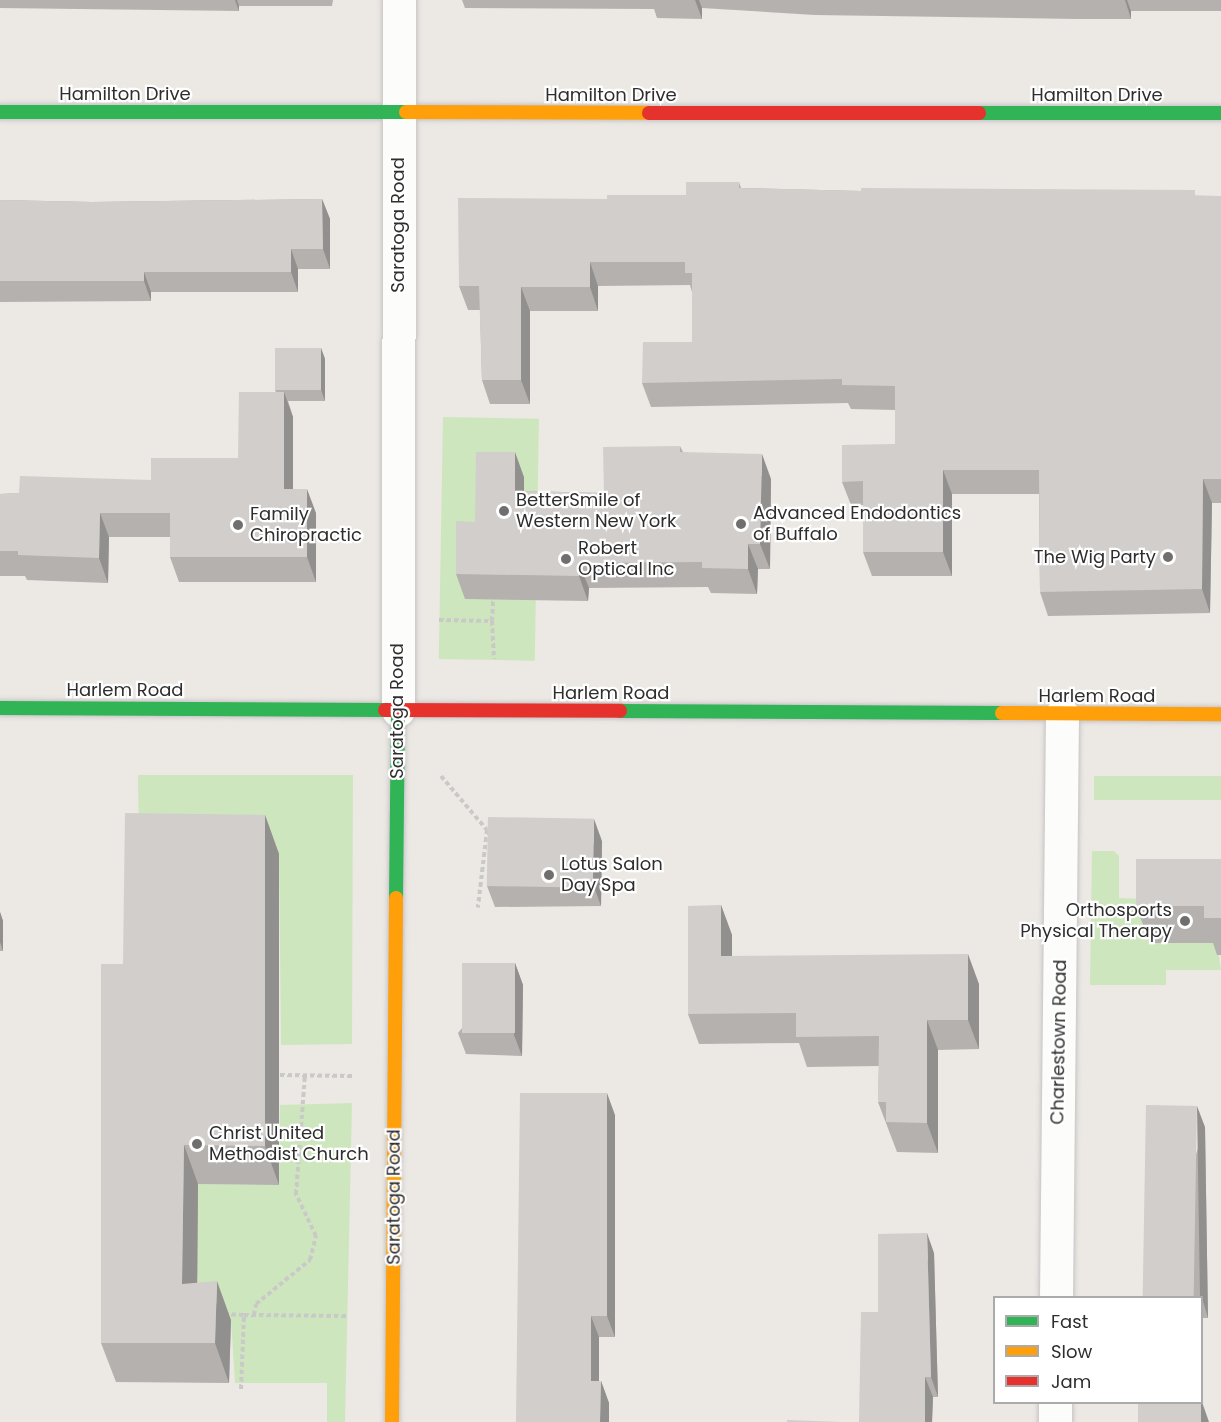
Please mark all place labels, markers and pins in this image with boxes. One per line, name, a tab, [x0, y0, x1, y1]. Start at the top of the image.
place label: BetterSmile of Western New York	[516, 490, 676, 532]
place label: Advanced Endodontics of Buffalo	[753, 503, 961, 546]
place label: Family Chiropractic	[250, 504, 362, 546]
marker: BetterSmile of Western New York	[497, 504, 511, 518]
marker: Advanced Endodontics of Buffalo	[734, 517, 748, 531]
marker: Family Chiropractic	[231, 518, 245, 532]
place label: Robert Optical Inc	[578, 538, 674, 580]
place label: The Wig Party	[1034, 546, 1156, 568]
marker: The Wig Party	[1161, 550, 1175, 564]
marker: Robert Optical Inc	[559, 552, 573, 566]
place label: Lotus Salon Day Spa	[561, 854, 663, 896]
marker: Lotus Salon Day Spa	[542, 868, 556, 882]
place label: Orthosports Physical Therapy	[1020, 900, 1172, 942]
marker: Orthosports Physical Therapy	[1176, 912, 1194, 930]
place label: Christ United Methodist Church	[209, 1123, 369, 1166]
marker: Christ United Methodist Church	[190, 1137, 204, 1151]

